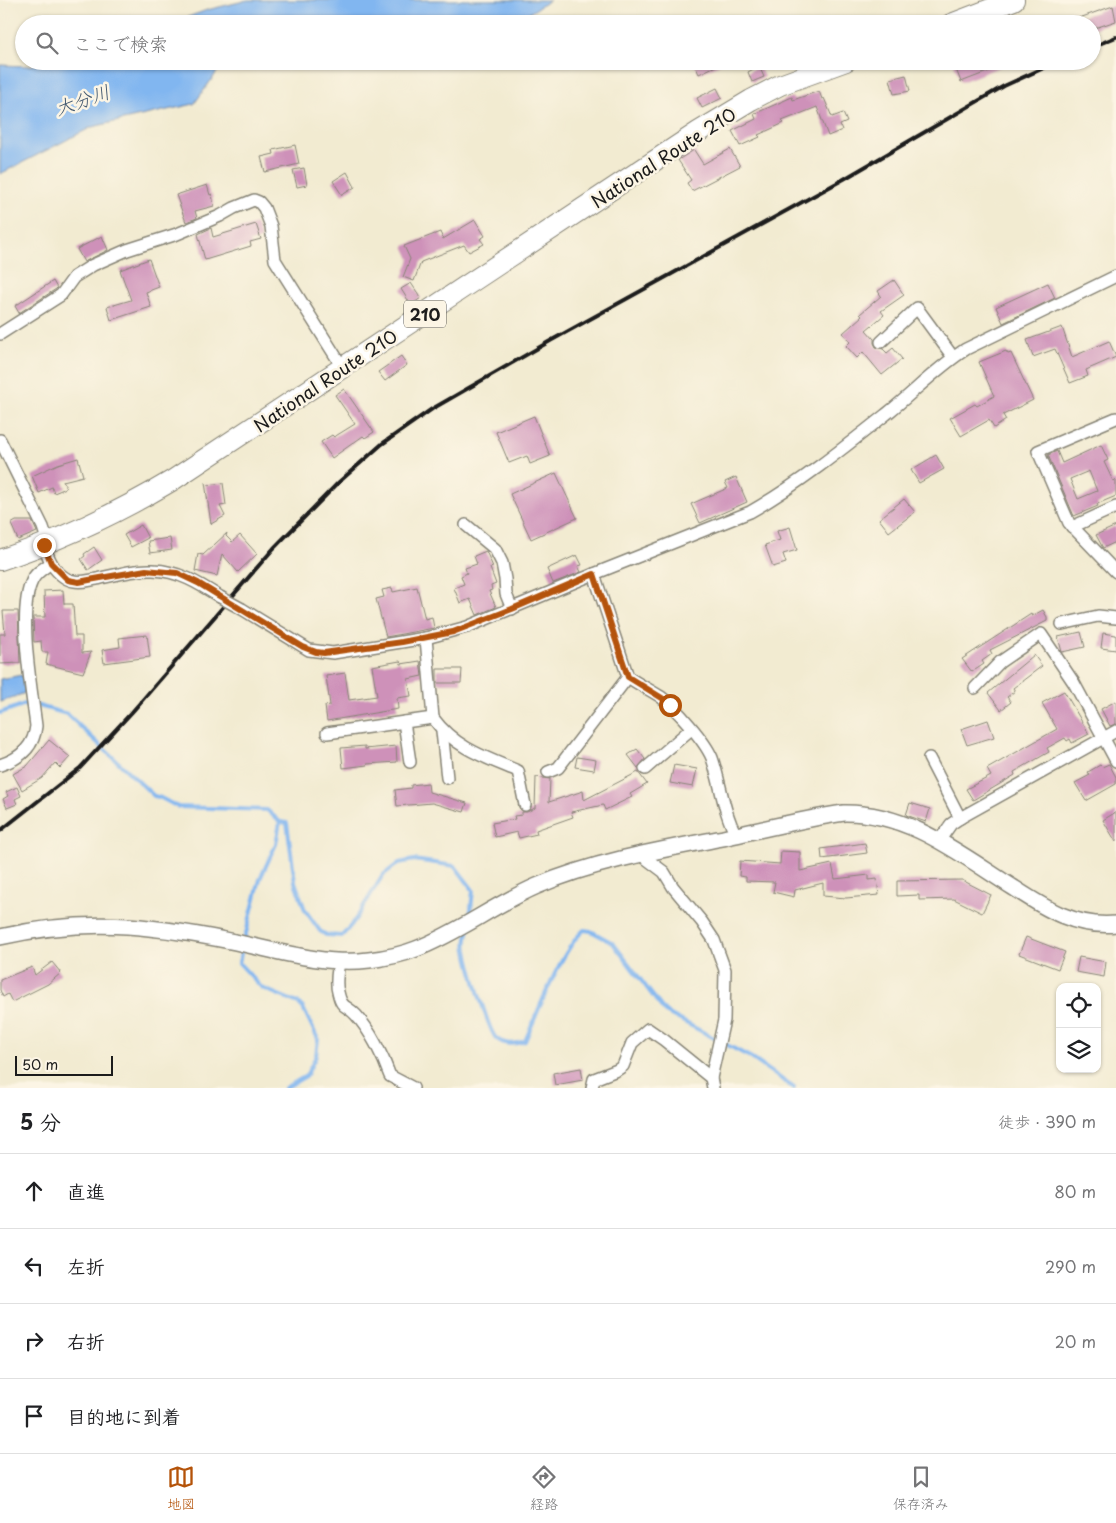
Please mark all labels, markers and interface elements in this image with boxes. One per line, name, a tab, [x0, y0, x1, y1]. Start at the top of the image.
search box	[15, 15, 1101, 70]
icon: search	[33, 29, 61, 57]
text: ここで検索	[73, 29, 168, 57]
water label: 大分川	[50, 76, 114, 122]
street label: National Route 210	[585, 100, 741, 214]
road number: 210	[404, 300, 446, 328]
street label: National Route 210	[248, 322, 402, 438]
route end	[33, 534, 56, 557]
route start	[659, 694, 682, 717]
map controls	[1056, 983, 1101, 1073]
button: locate	[1056, 983, 1101, 1028]
button: layers	[1056, 1028, 1101, 1073]
scale bar	[15, 1053, 112, 1076]
text: 50 m	[22, 1054, 58, 1075]
text: 5 分	[20, 1105, 61, 1137]
text: 徒歩 · 390 m	[998, 1109, 1096, 1133]
icon: ahead	[20, 1177, 48, 1205]
text: 直進	[67, 1177, 105, 1205]
text: 80 m	[1054, 1179, 1096, 1203]
icon: left	[20, 1252, 48, 1280]
text: 左折	[67, 1252, 105, 1280]
text: 290 m	[1045, 1254, 1096, 1278]
icon: right	[20, 1327, 48, 1355]
text: 右折	[67, 1327, 105, 1355]
text: 20 m	[1055, 1329, 1096, 1353]
icon: arrive	[20, 1402, 48, 1430]
text: 目的地に到着	[67, 1402, 181, 1430]
tab: 地図	[167, 1463, 195, 1514]
tab: 経路	[530, 1463, 558, 1514]
tab: 保存済み	[893, 1463, 949, 1514]

